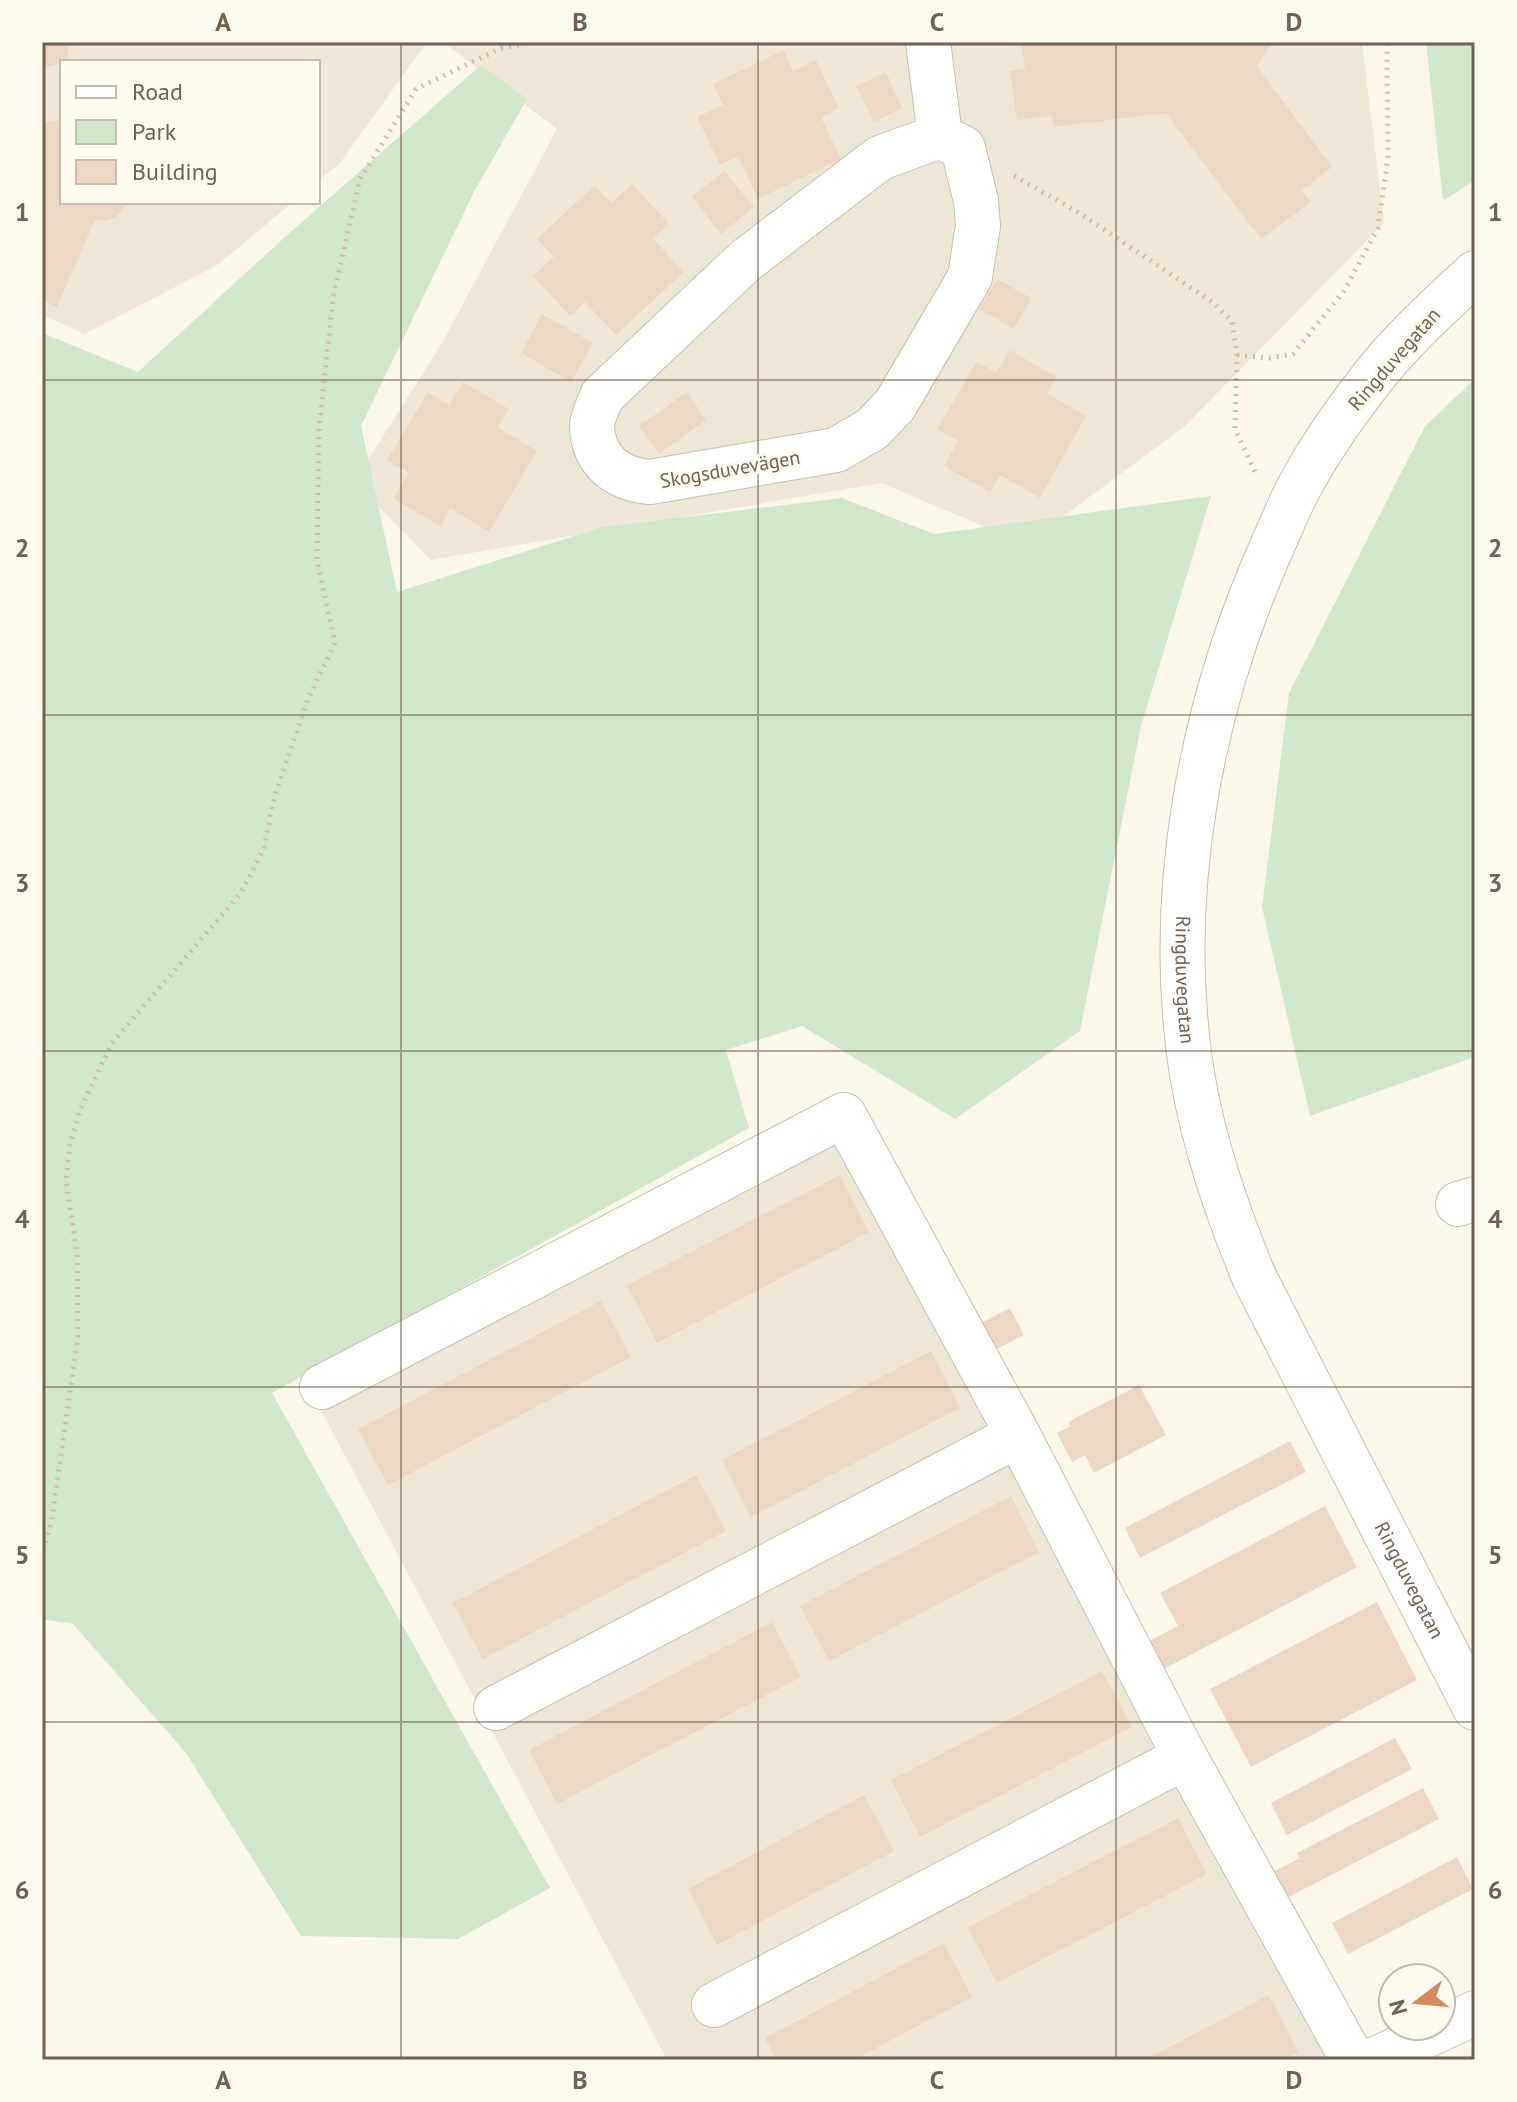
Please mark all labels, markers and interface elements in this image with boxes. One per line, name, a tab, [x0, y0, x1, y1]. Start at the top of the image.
text: A	[215, 5, 231, 38]
text: B	[572, 5, 588, 38]
text: C	[930, 5, 944, 38]
text: D	[1286, 5, 1302, 38]
legend	[60, 60, 320, 204]
text: Road	[132, 76, 183, 107]
text: Park	[132, 116, 177, 147]
text: Building	[132, 156, 218, 187]
text: 1	[15, 195, 29, 228]
text: 1	[1488, 195, 1502, 228]
street label: Ringduvegatan	[1342, 302, 1446, 416]
street label: Skogsduvevägen	[658, 444, 802, 494]
text: 2	[15, 531, 29, 564]
text: 2	[1488, 531, 1502, 564]
text: 3	[15, 866, 29, 899]
text: 3	[1488, 866, 1502, 899]
street label: Ringduvegatan	[1170, 915, 1201, 1045]
text: 4	[15, 1202, 30, 1235]
text: 4	[1488, 1202, 1503, 1235]
street label: Ringduvegatan	[1369, 1517, 1450, 1643]
text: 5	[15, 1538, 29, 1571]
text: 5	[1488, 1538, 1502, 1571]
text: 6	[15, 1873, 29, 1906]
text: 6	[1488, 1873, 1502, 1906]
north arrow	[1377, 1962, 1457, 2042]
text: N	[1382, 1997, 1413, 2018]
text: A	[215, 2063, 231, 2096]
text: B	[572, 2063, 588, 2096]
text: C	[930, 2063, 944, 2096]
text: D	[1286, 2063, 1302, 2096]

